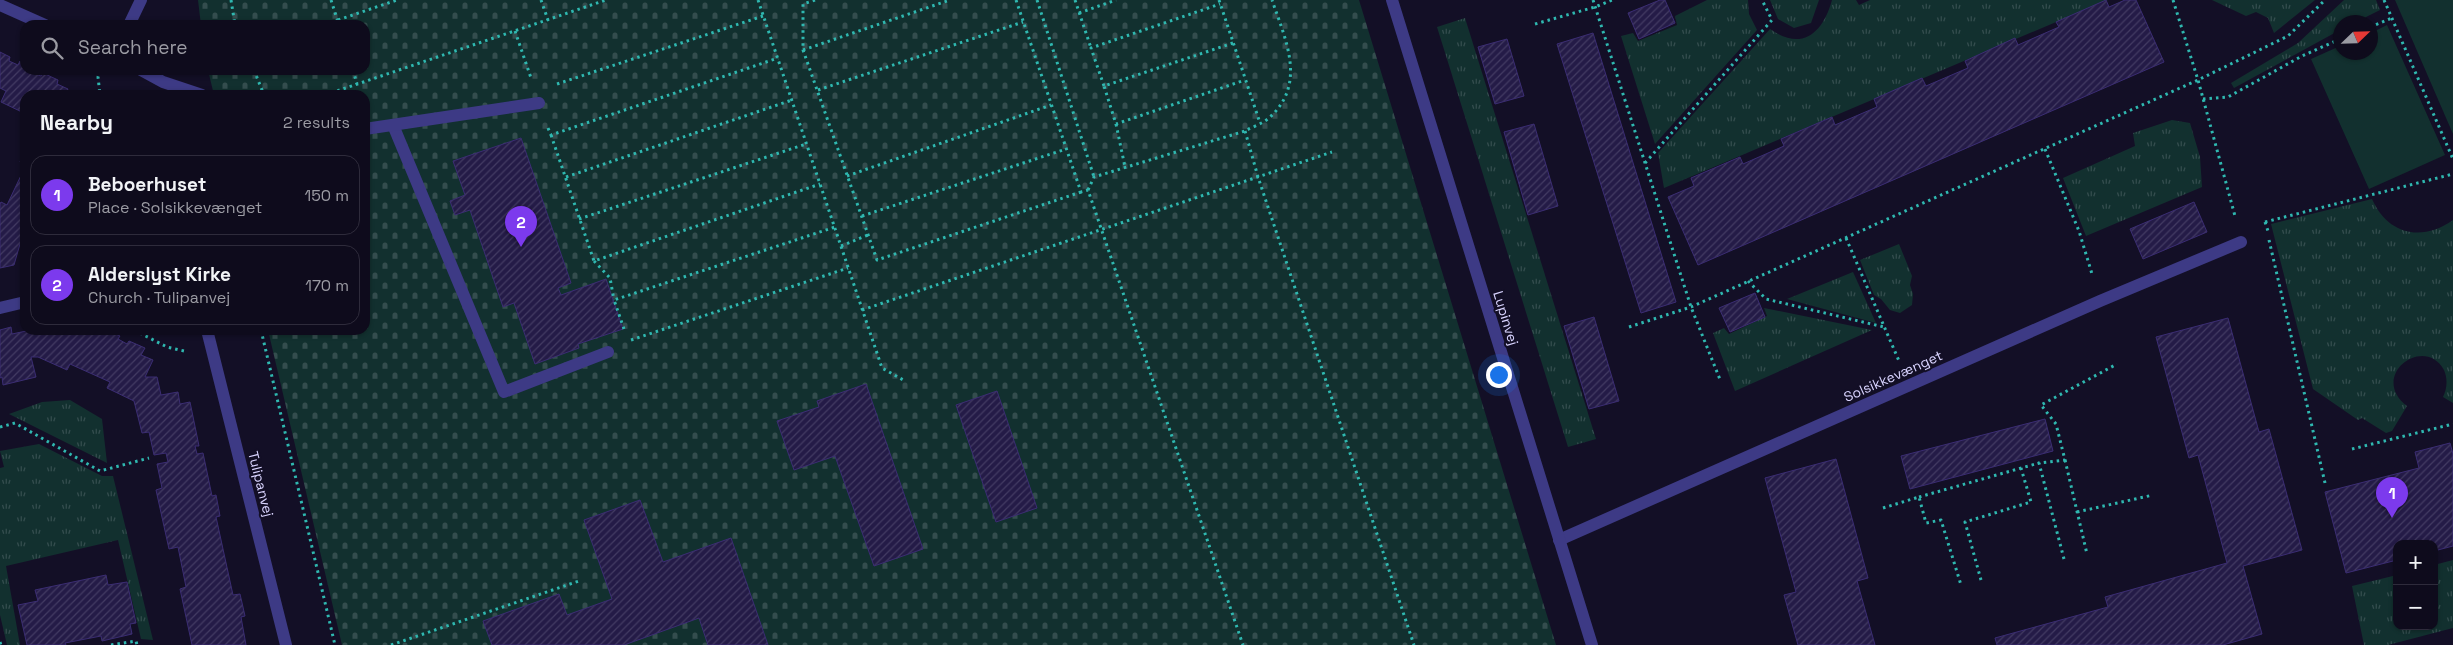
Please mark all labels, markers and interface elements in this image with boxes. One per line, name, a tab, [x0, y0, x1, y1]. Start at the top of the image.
north arrow	[2333, 15, 2378, 60]
search box	[20, 20, 370, 75]
icon: search	[38, 34, 66, 62]
text: Search here	[78, 35, 188, 60]
text: Nearby	[40, 109, 113, 136]
text: 2 results	[283, 112, 350, 133]
text: Beboerhuset	[88, 172, 206, 197]
text: 1	[53, 185, 61, 206]
text: 150 m	[305, 185, 349, 206]
text: Place · Solsikkevænget	[88, 197, 262, 218]
pin: 2	[505, 206, 537, 247]
text: Alderslyst Kirke	[88, 262, 231, 287]
text: 2	[52, 275, 62, 296]
text: 170 m	[305, 275, 349, 296]
text: Church · Tulipanvej	[88, 287, 230, 308]
street label: Lupinvej	[1489, 289, 1523, 347]
street label: Solsikkevænget	[1841, 346, 1945, 406]
your location	[1486, 362, 1512, 388]
street label: Tulipanvej	[244, 449, 278, 519]
pin: 1	[2376, 477, 2408, 518]
map controls	[2393, 540, 2438, 630]
button: +	[2393, 540, 2438, 585]
button: −	[2393, 585, 2438, 630]

